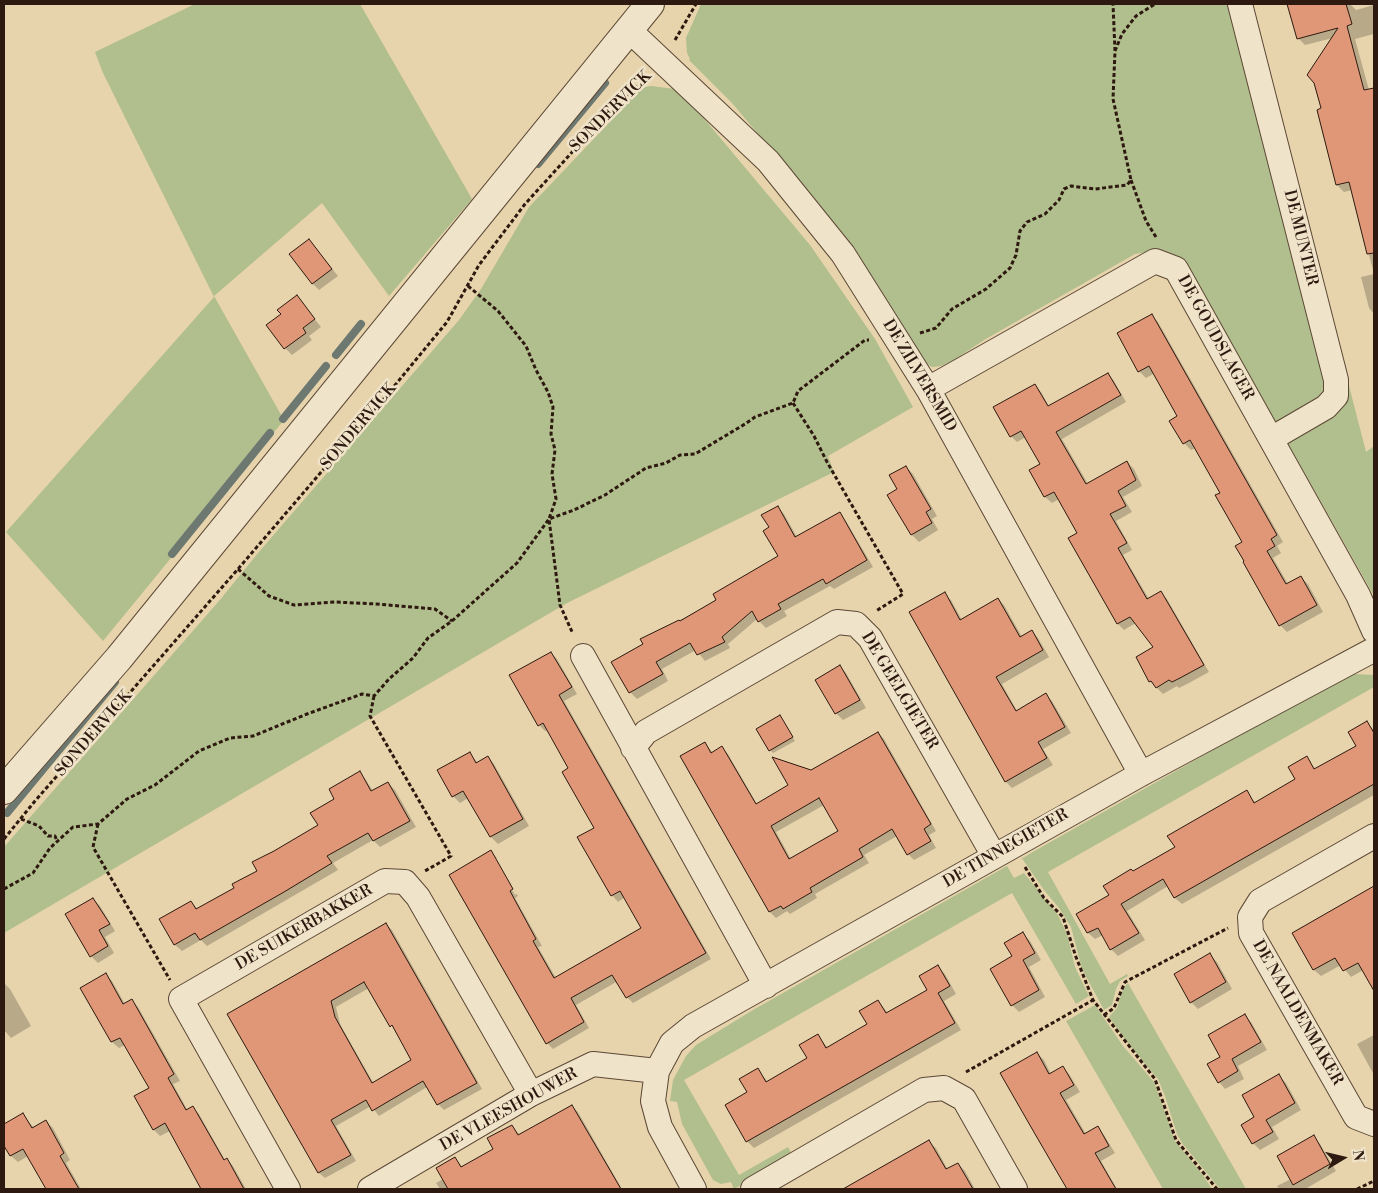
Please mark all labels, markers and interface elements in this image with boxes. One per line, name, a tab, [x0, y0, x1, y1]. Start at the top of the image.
street label: SONDERVICK	[566, 67, 656, 157]
street label: DE MUNTER	[1279, 188, 1321, 288]
street label: DE GOUDSLAGER	[1173, 272, 1257, 404]
street label: DE ZILVERSMID	[878, 316, 960, 436]
street label: SONDERVICK	[317, 380, 401, 474]
street label: DE GEELGIETER	[856, 629, 942, 753]
street label: SONDERVICK	[52, 687, 136, 781]
street label: DE TINNEGIETER	[940, 805, 1072, 893]
street label: DE SUIKERBAKKER	[232, 881, 376, 975]
street label: DE NAALDENMAKER	[1248, 937, 1346, 1089]
street label: DE VLEESHOUWER	[437, 1064, 581, 1156]
north arrow	[1318, 1133, 1368, 1183]
text: N	[1348, 1149, 1368, 1163]

